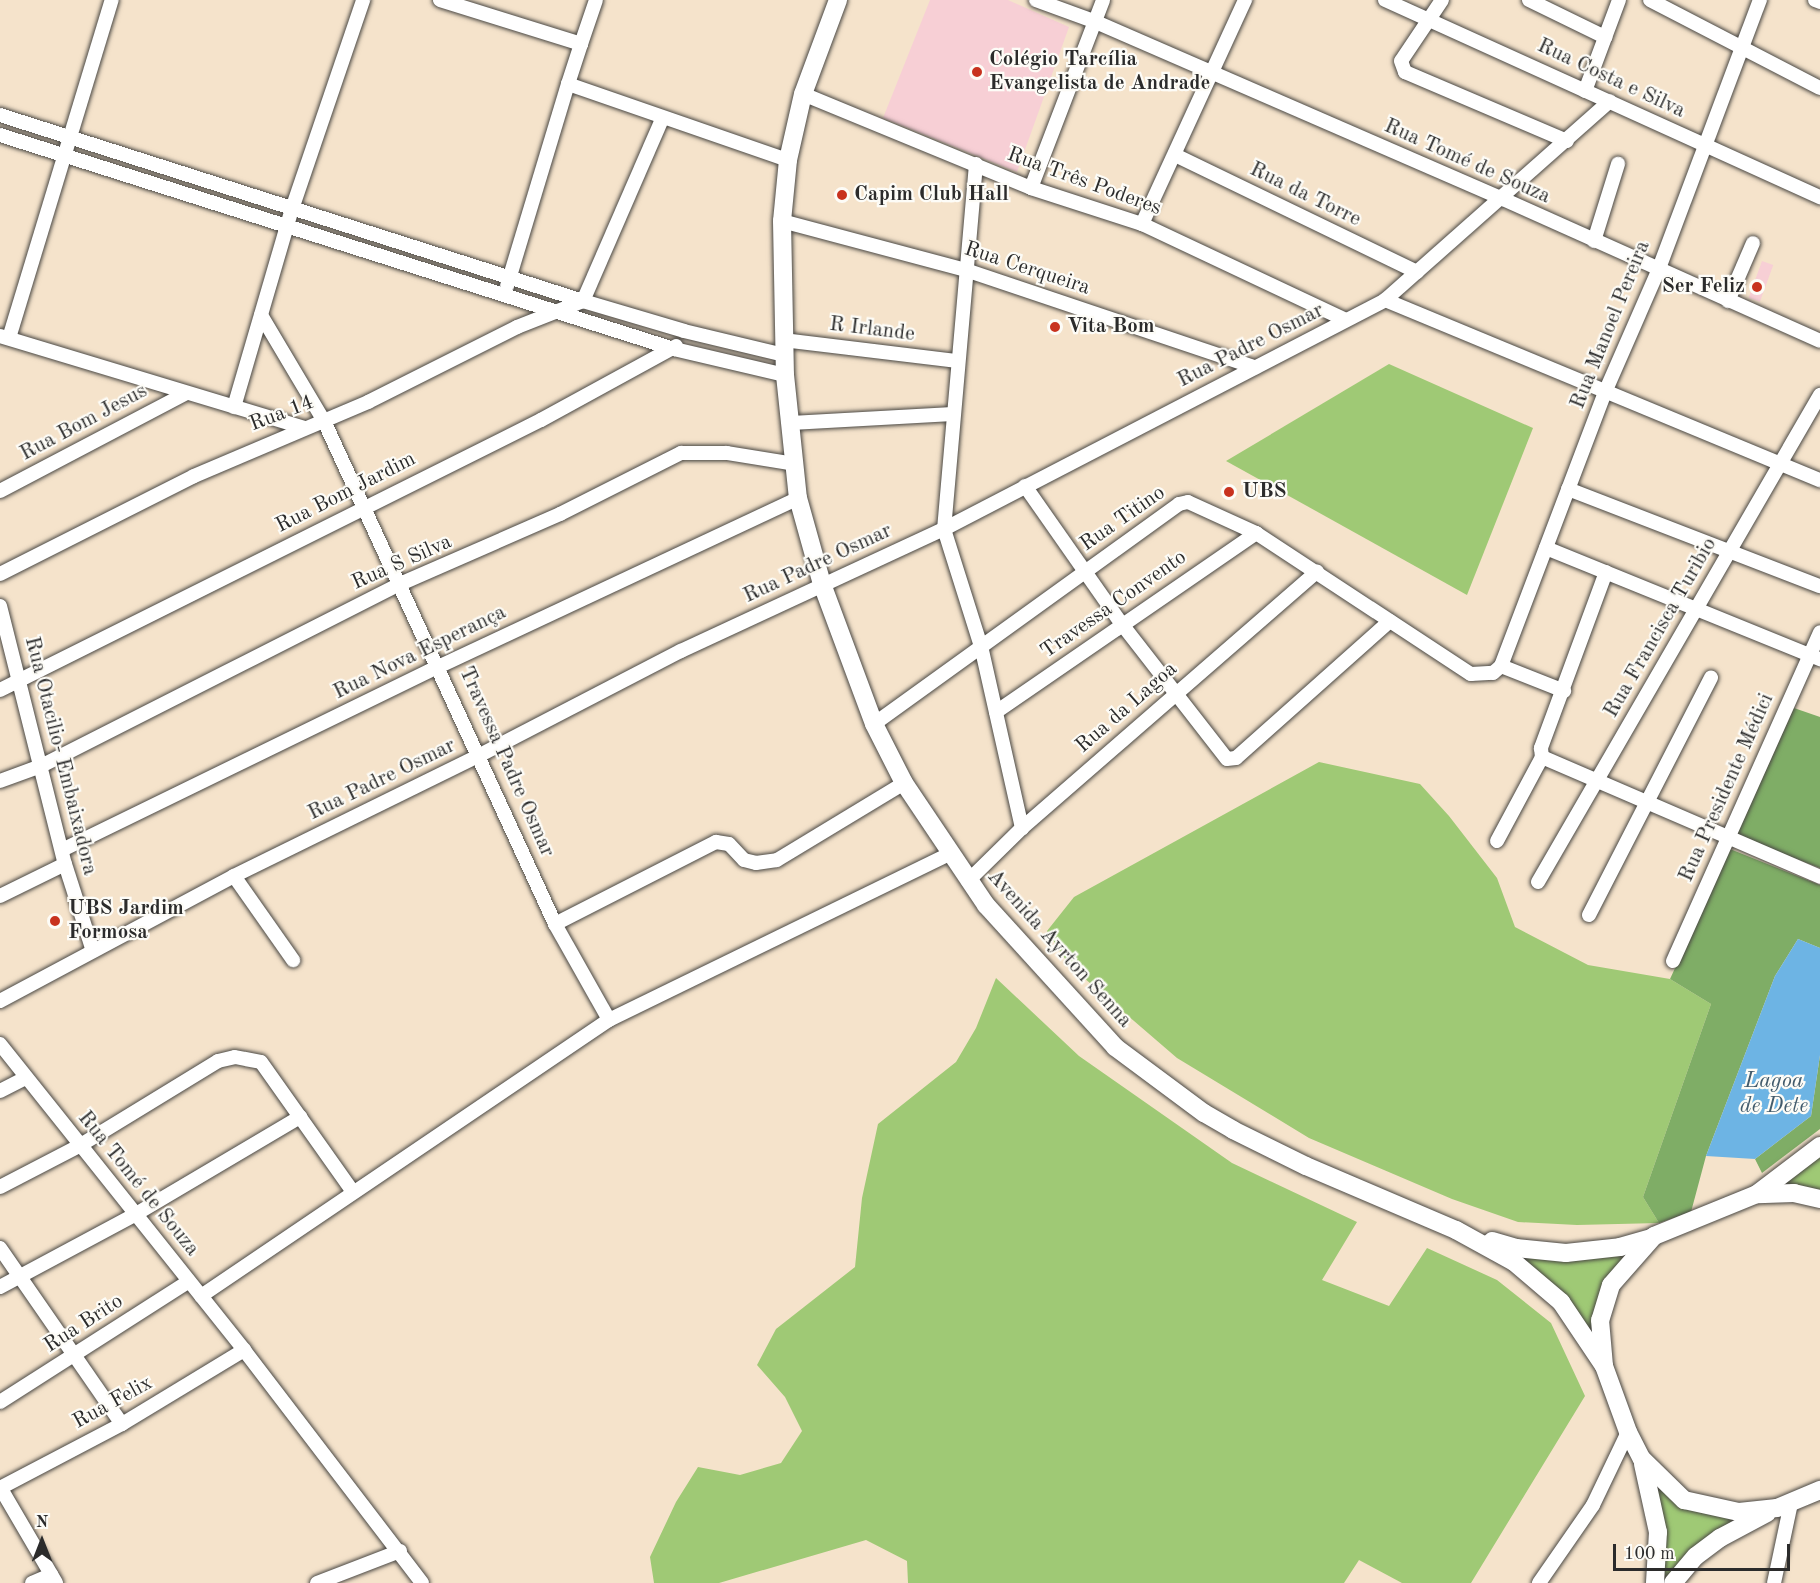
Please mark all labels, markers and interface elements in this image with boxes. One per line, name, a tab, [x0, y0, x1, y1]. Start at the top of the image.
street label: Rua Costa e Silva	[1533, 34, 1689, 124]
place label: Colégio Tarcília Evangelista de Andrade	[989, 47, 1210, 97]
marker: Colégio Tarcília Evangelista de Andrade	[970, 65, 984, 79]
street label: Rua Tomé de Souza	[1380, 114, 1554, 210]
street label: Rua Três Poderes	[1003, 142, 1165, 222]
street label: Rua da Torre	[1245, 157, 1365, 233]
place label: Capim Club Hall	[854, 182, 1009, 208]
marker: Capim Club Hall	[835, 188, 849, 202]
street label: Rua Cerqueira	[961, 237, 1093, 301]
street label: Rua Manoel Pereira	[1566, 237, 1656, 413]
place label: Ser Feliz	[1662, 274, 1745, 300]
marker: Ser Feliz	[1750, 280, 1764, 294]
street label: Rua Padre Osmar	[1174, 298, 1328, 394]
street label: R Irlande	[828, 312, 916, 348]
place label: Vita Bom	[1067, 314, 1155, 340]
marker: Vita Bom	[1048, 320, 1062, 334]
street label: Rua Bom Jesus	[16, 379, 152, 467]
street label: Rua 14	[246, 390, 318, 438]
street label: Rua Bom Jardim	[272, 447, 420, 539]
place label: UBS	[1242, 479, 1287, 505]
street label: Rua Titino	[1076, 481, 1170, 557]
marker: UBS	[1220, 483, 1238, 501]
street label: Rua Padre Osmar	[740, 519, 896, 609]
street label: Rua S Silva	[348, 530, 456, 596]
street label: Rua Francisca Turibio	[1599, 533, 1723, 723]
street label: Travessa Convento	[1036, 545, 1192, 665]
street label: Rua Nova Esperança	[330, 600, 510, 706]
street label: Rua Otacilio- Embaixadora	[18, 634, 102, 878]
street label: Rua da Lagoa	[1071, 657, 1183, 759]
street label: Travessa Padre Osmar	[453, 663, 559, 861]
street label: Rua Presidente Médici	[1674, 690, 1780, 886]
street label: Rua Padre Osmar	[304, 733, 460, 827]
street label: Avenida Ayrton Senna	[981, 865, 1137, 1033]
place label: UBS Jardim Formosa	[68, 896, 184, 946]
marker: UBS Jardim Formosa	[46, 912, 64, 930]
water label: Lagoa de Dete	[1740, 1068, 1808, 1120]
street label: Rua Tomé de Souza	[72, 1106, 204, 1262]
street label: Rua Brito	[40, 1289, 128, 1359]
street label: Rua Felix	[69, 1371, 157, 1435]
north arrow	[12, 1511, 72, 1571]
text: N	[36, 1515, 48, 1531]
scale bar	[1616, 1532, 1793, 1570]
text: 100 m	[1624, 1545, 1675, 1563]

